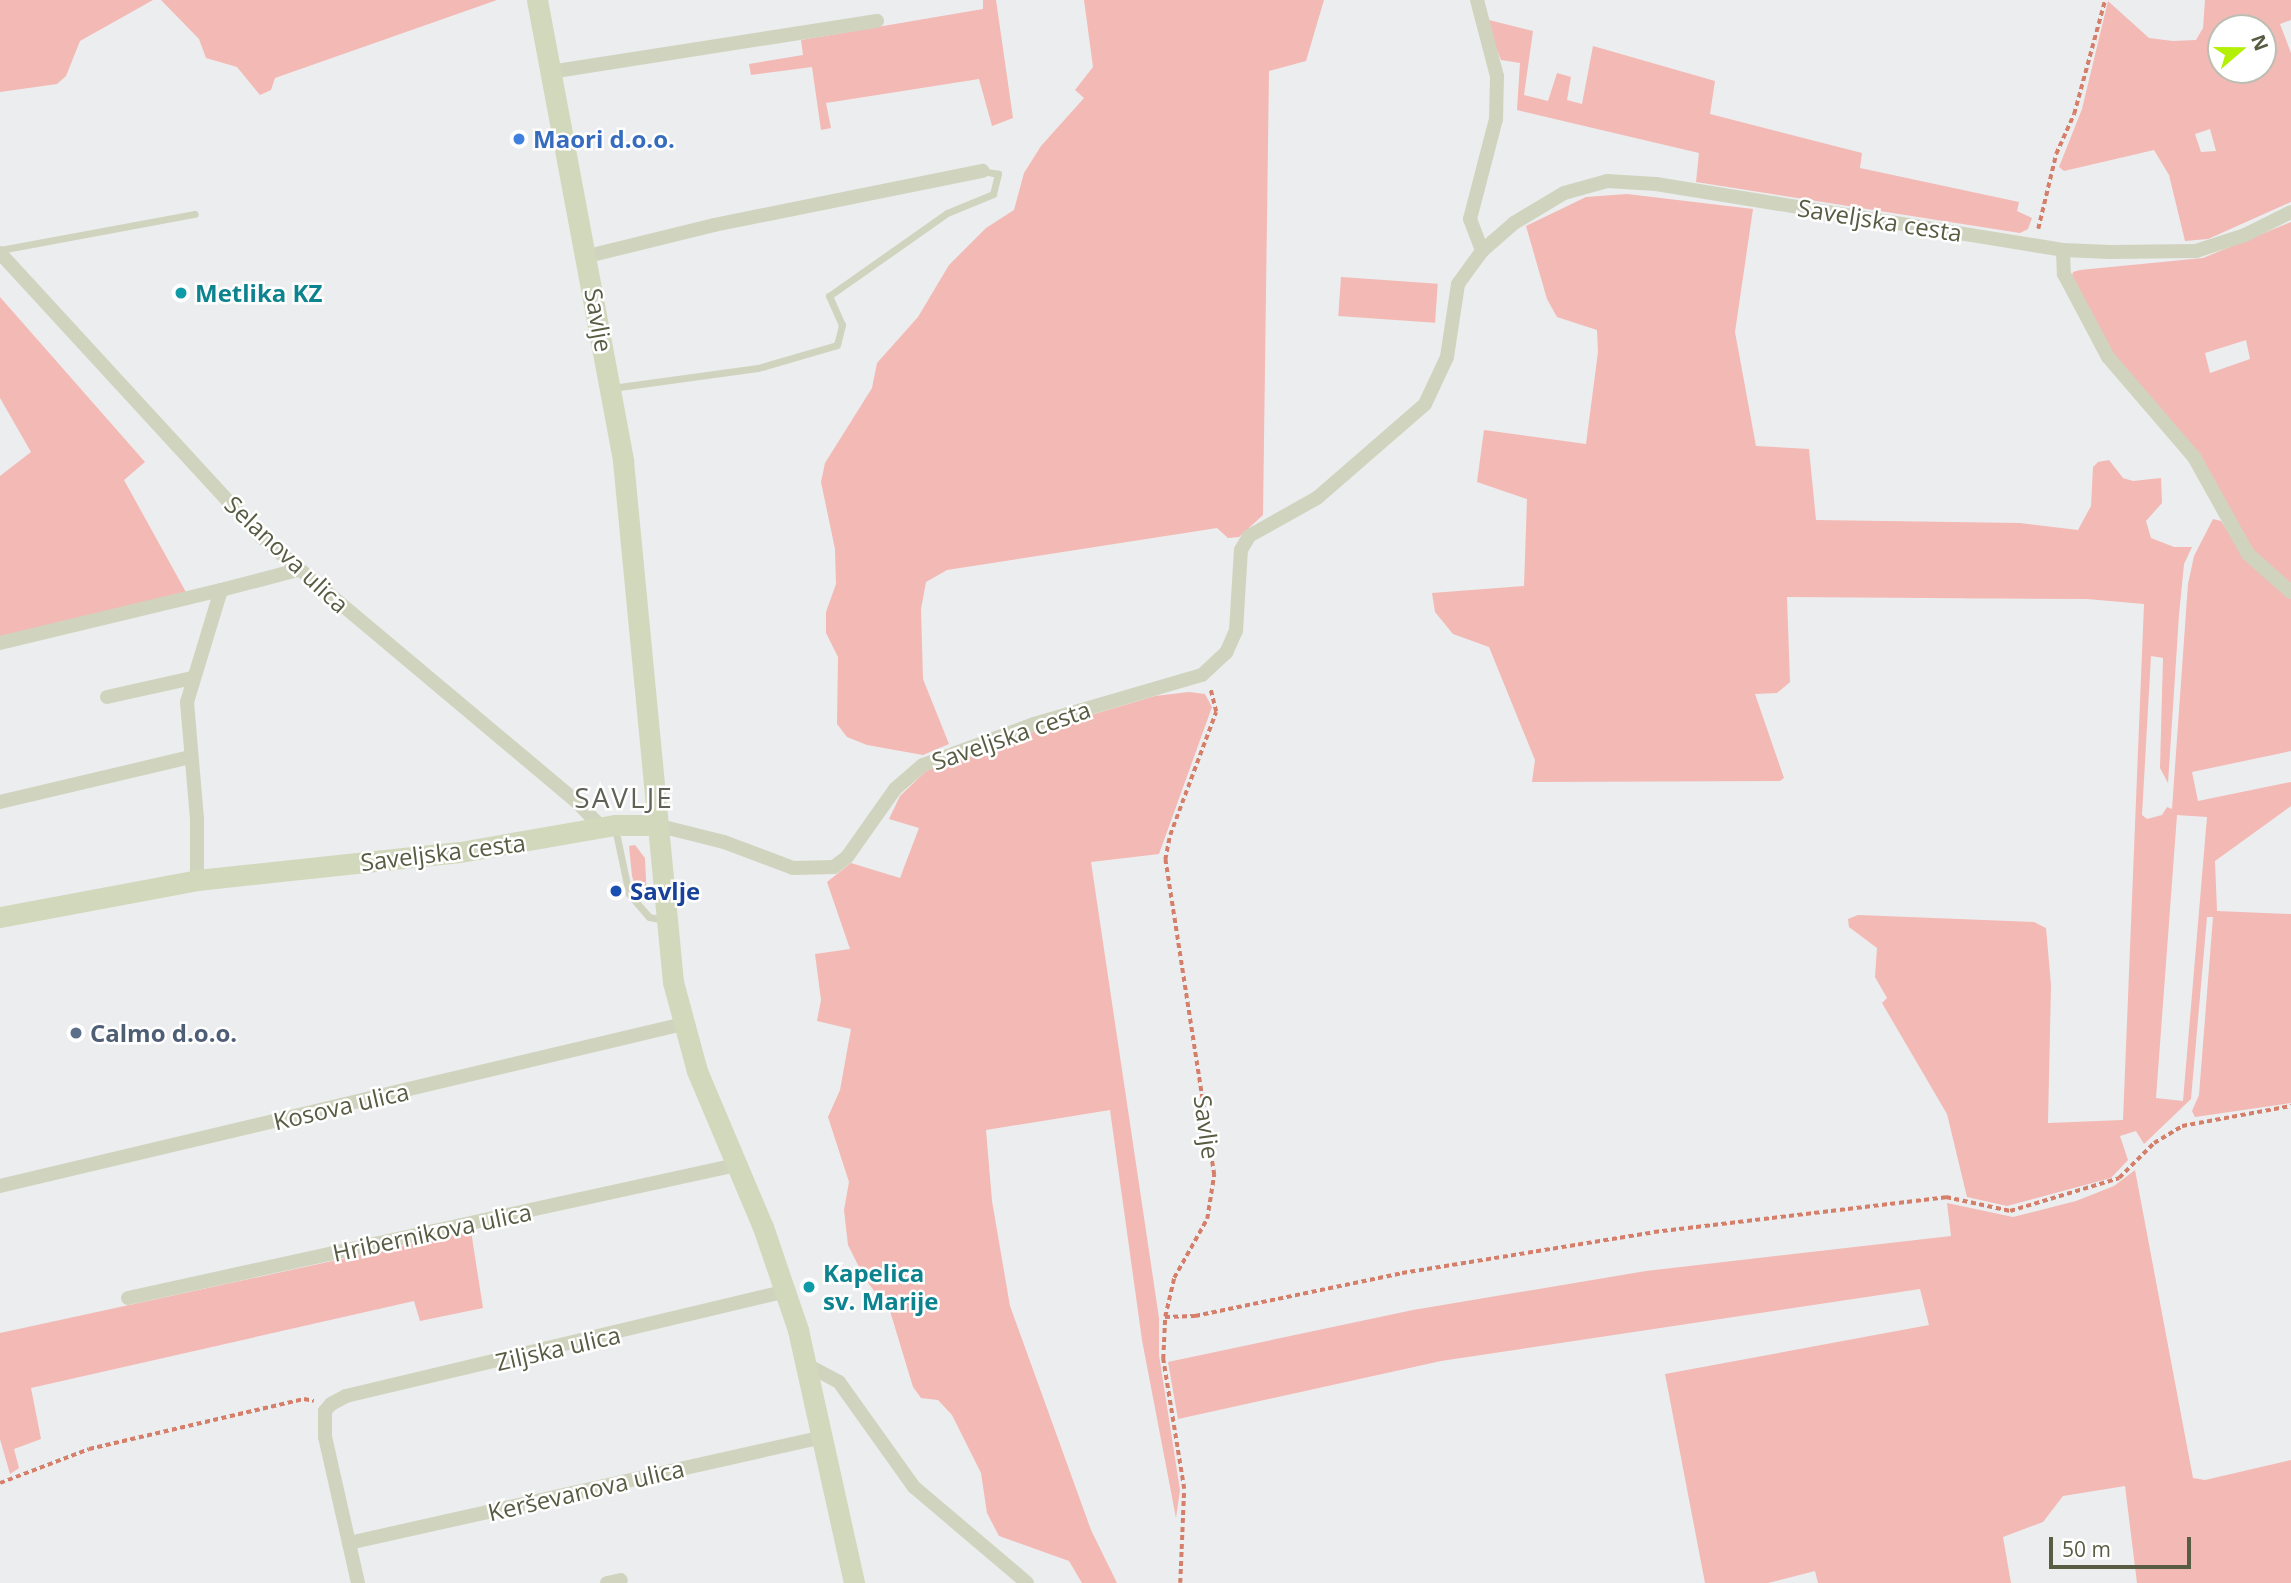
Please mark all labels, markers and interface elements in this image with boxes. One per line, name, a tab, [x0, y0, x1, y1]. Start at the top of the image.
north arrow	[2207, 14, 2277, 84]
text: N	[2245, 31, 2275, 54]
place label: Maori d.o.o.	[533, 125, 675, 153]
marker: Maori d.o.o.	[511, 131, 527, 147]
street label: Saveljska cesta	[1796, 193, 1964, 247]
place label: Metlika KZ	[195, 279, 322, 307]
marker: Metlika KZ	[173, 285, 189, 301]
street label: Savlje	[579, 286, 619, 354]
street label: Selanova ulica	[219, 489, 355, 619]
street label: Saveljska cesta	[928, 694, 1094, 776]
district label: SAVLJE	[575, 780, 673, 814]
street label: Saveljska cesta	[359, 828, 527, 876]
place label: Savlje	[630, 877, 700, 905]
marker: Savlje	[608, 883, 624, 899]
place label: Calmo d.o.o.	[90, 1019, 237, 1047]
marker: Calmo d.o.o.	[68, 1025, 84, 1041]
street label: Kosova ulica	[270, 1076, 412, 1136]
street label: Savlje	[1188, 1093, 1226, 1161]
street label: Hribernikova ulica	[330, 1197, 534, 1267]
place label: Kapelica sv. Marije	[823, 1259, 939, 1315]
marker: Kapelica sv. Marije	[801, 1279, 817, 1295]
street label: Ziljska ulica	[493, 1320, 623, 1376]
street label: Kerševanova ulica	[485, 1453, 687, 1527]
scale bar	[2053, 1524, 2195, 1568]
text: 50 m	[2062, 1535, 2111, 1563]

